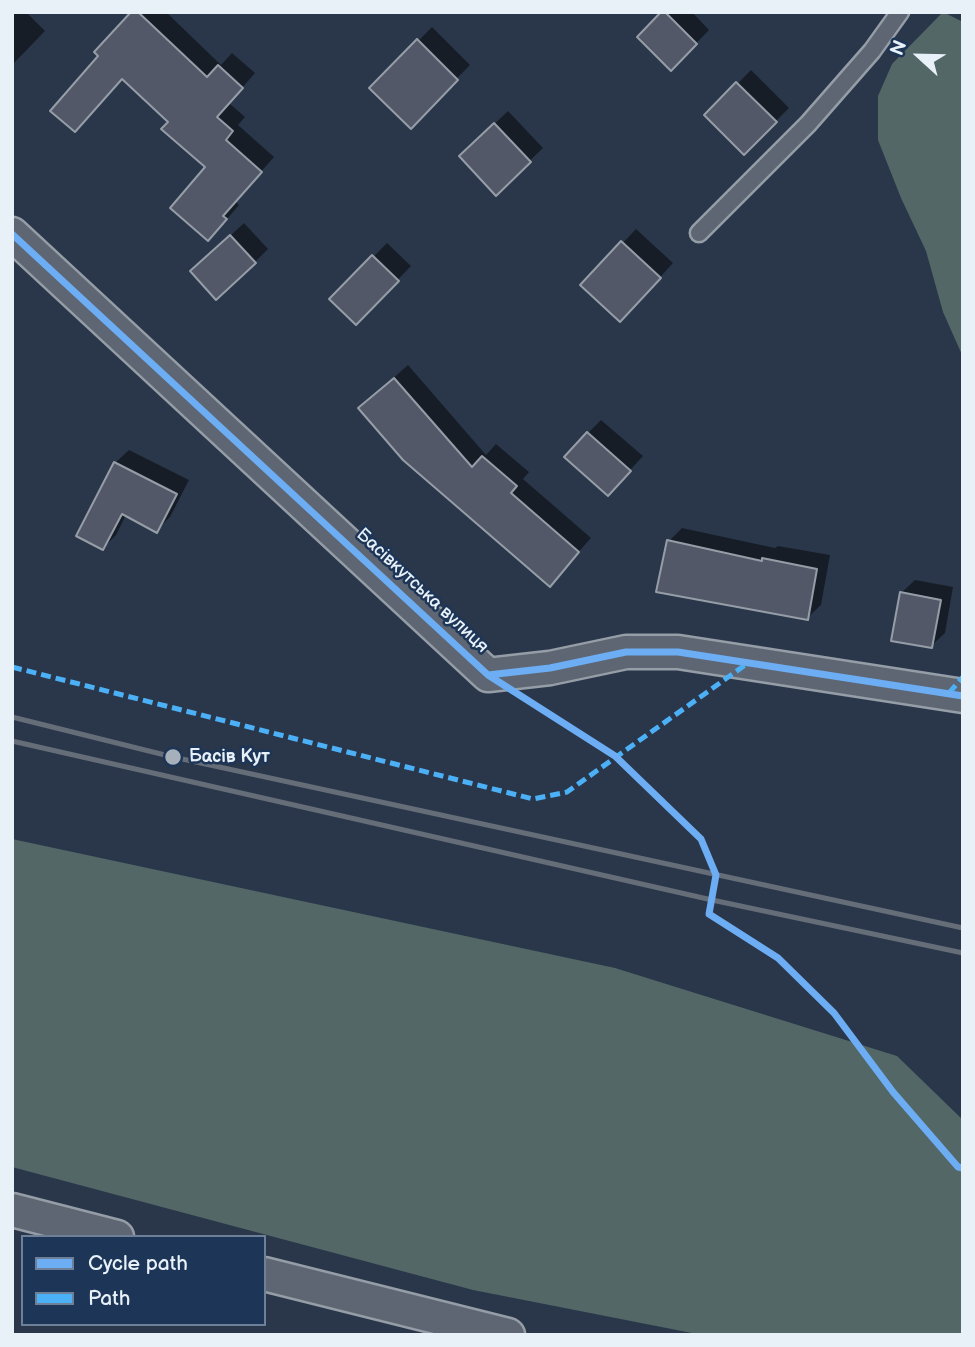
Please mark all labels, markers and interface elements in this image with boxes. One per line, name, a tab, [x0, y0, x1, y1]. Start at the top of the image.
north arrow	[884, 21, 954, 91]
text: N	[886, 37, 912, 59]
street label: Басівкутська вулиця	[351, 524, 493, 658]
place label: Басів Кут	[189, 746, 270, 768]
marker: Басів Кут	[163, 747, 183, 767]
legend	[21, 1235, 266, 1326]
text: Cycle path	[88, 1251, 188, 1276]
text: Path	[88, 1286, 130, 1311]

